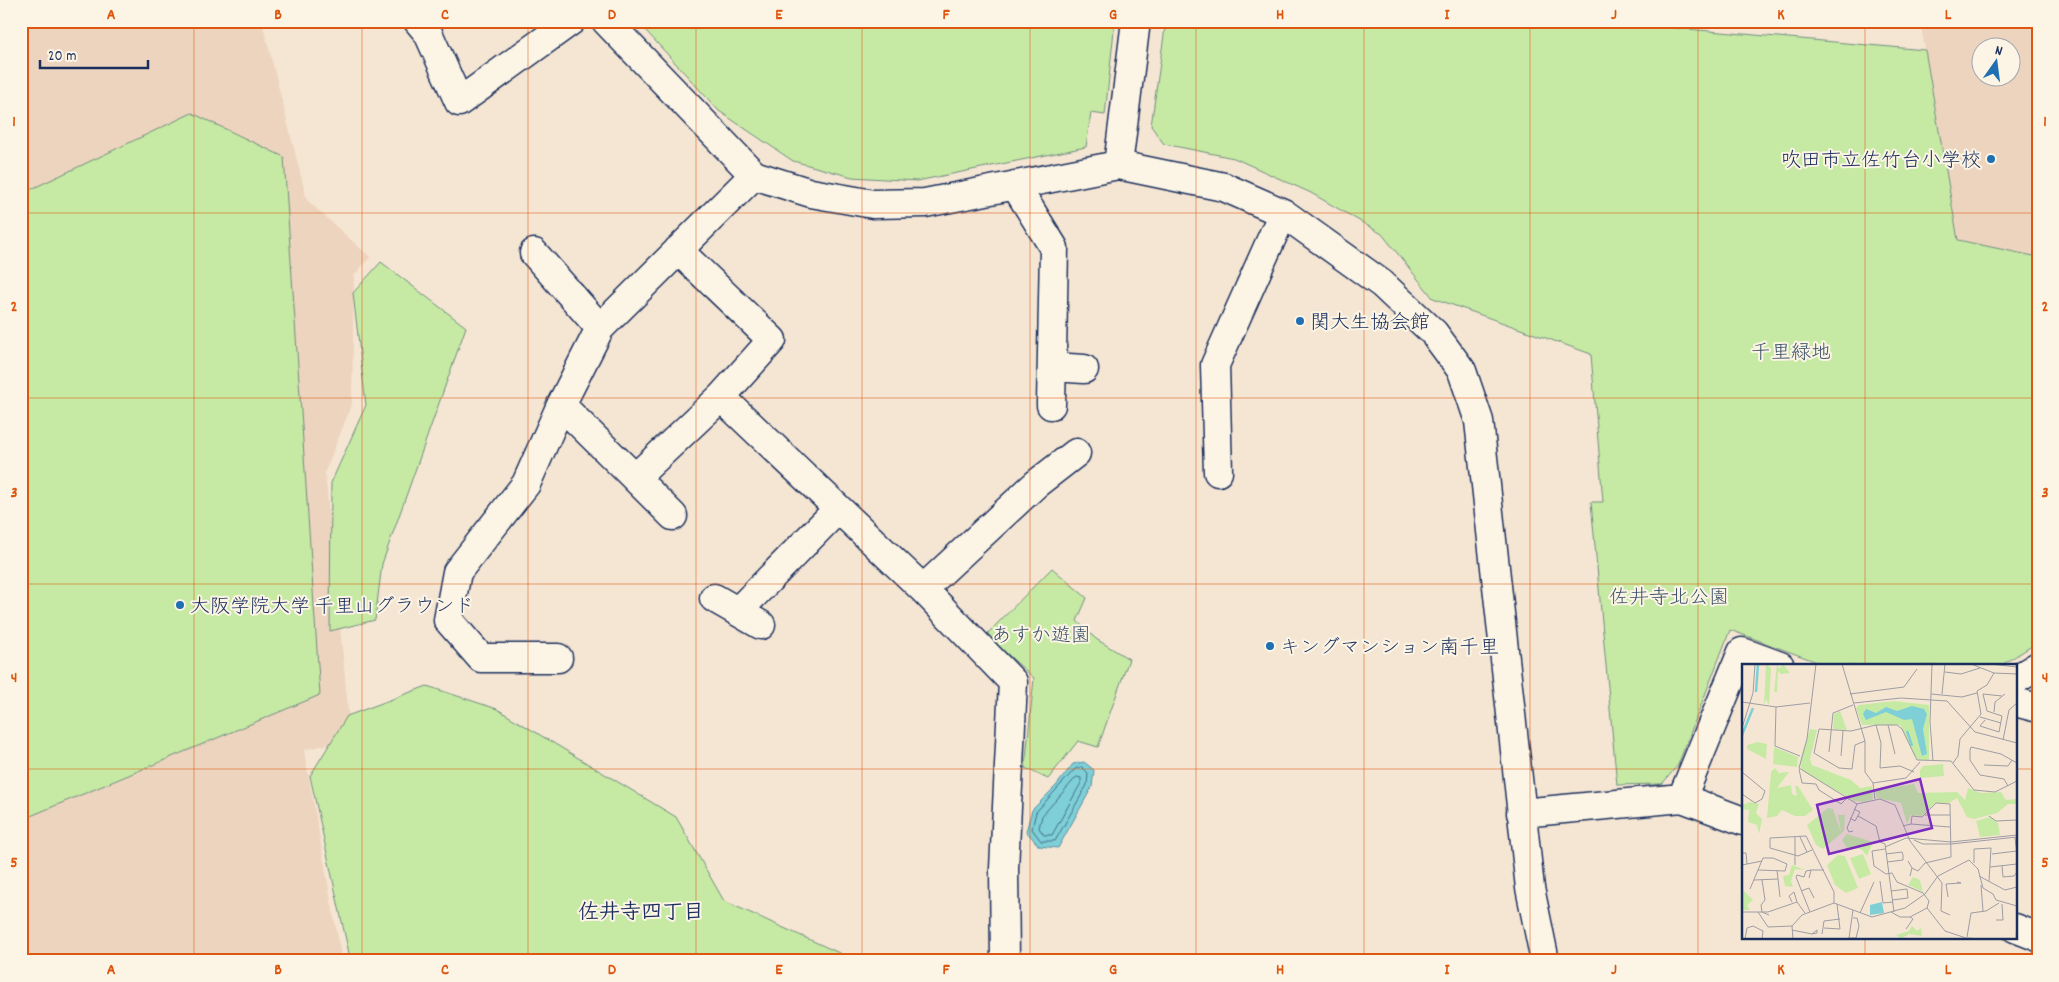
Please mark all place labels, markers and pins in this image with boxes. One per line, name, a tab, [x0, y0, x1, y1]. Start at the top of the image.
place label: 吹田市立佐竹台小学校	[1781, 148, 1981, 176]
marker: 吹田市立佐竹台小学校	[1985, 153, 1997, 165]
place label: 関大生協会館	[1310, 310, 1430, 338]
marker: 関大生協会館	[1294, 315, 1306, 327]
place label: 大阪学院大学 千里山グラウンド	[190, 594, 475, 622]
marker: 大阪学院大学 千里山グラウンド	[174, 599, 186, 611]
place label: キングマンション南千里	[1280, 635, 1499, 663]
marker: キングマンション南千里	[1264, 640, 1276, 652]

